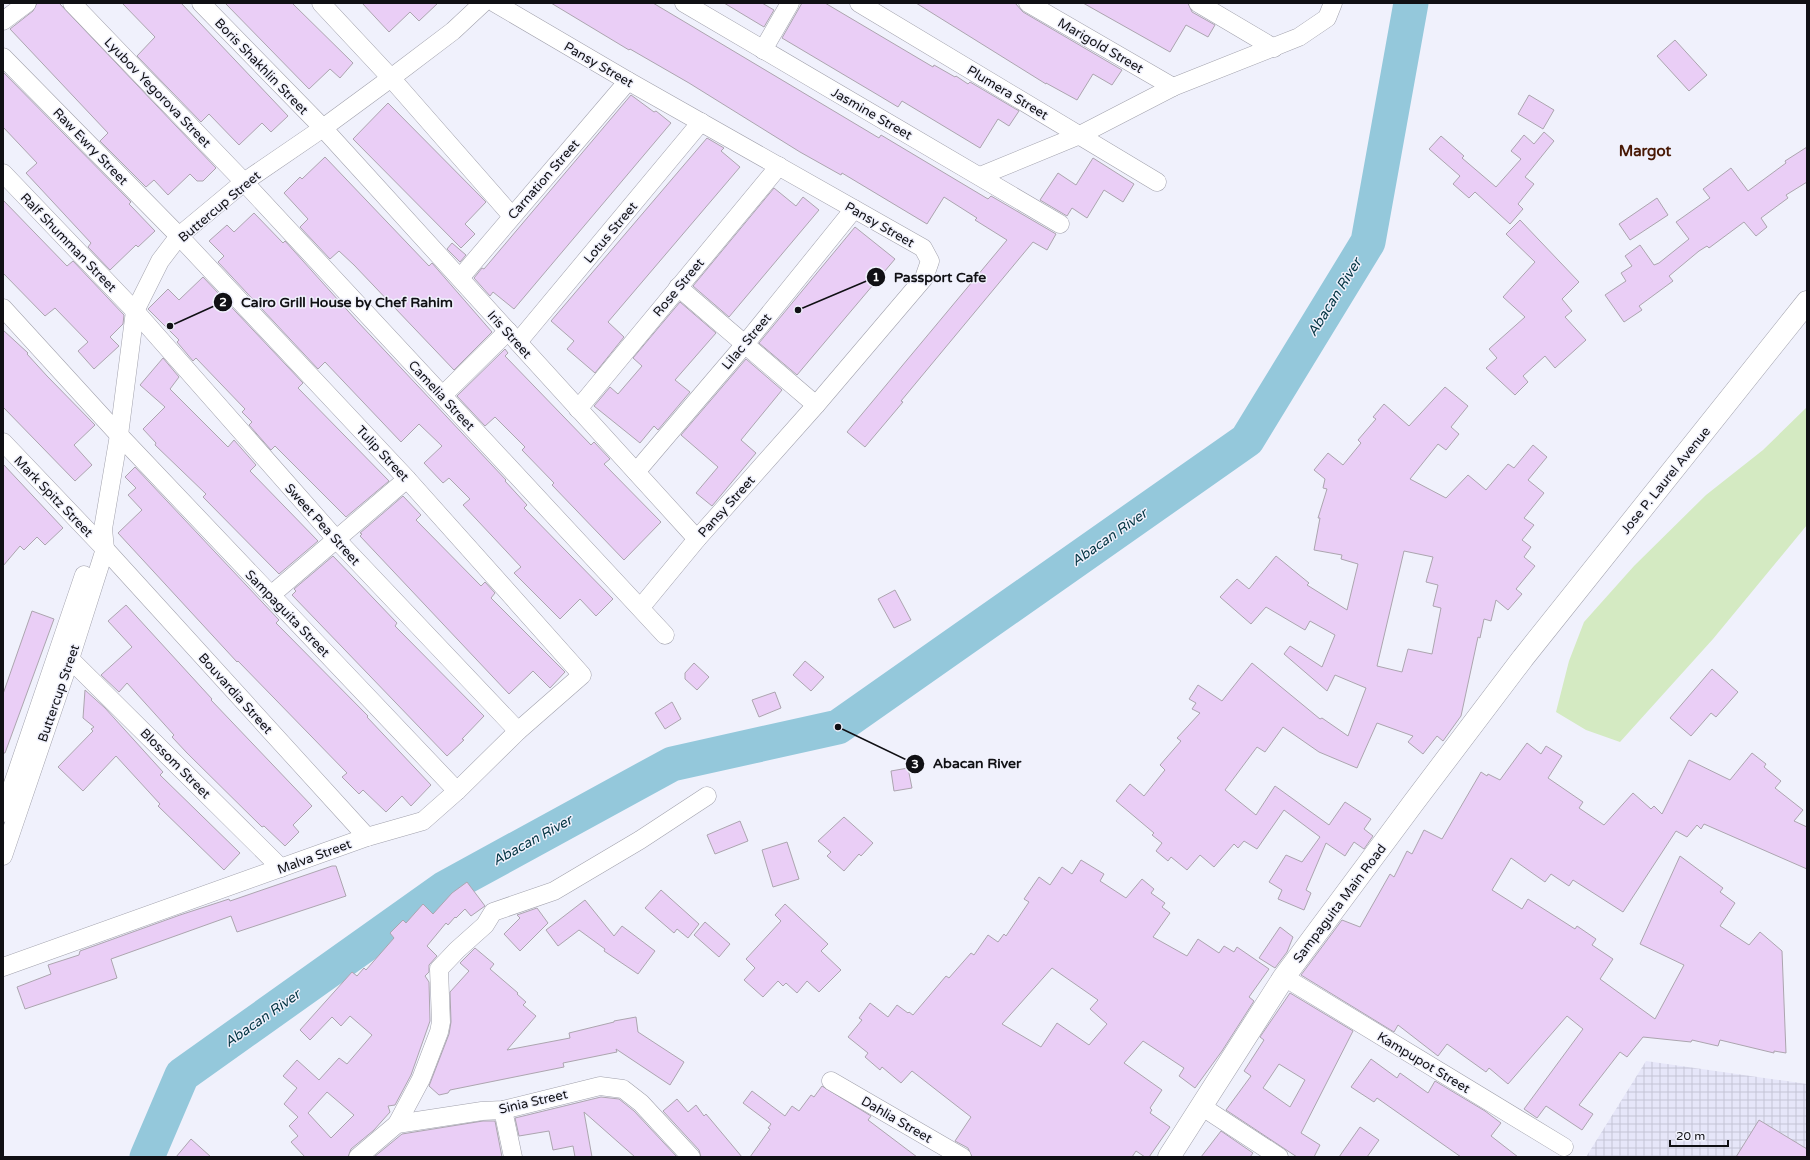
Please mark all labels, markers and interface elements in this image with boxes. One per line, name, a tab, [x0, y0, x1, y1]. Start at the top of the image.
street label: Boris Shakhlin Street	[211, 15, 311, 118]
street label: Marigold Street	[1055, 15, 1146, 77]
street label: Lyubov Yegorova Street	[101, 34, 214, 151]
street label: Pansy Street	[561, 39, 636, 91]
street label: Plumera Street	[964, 62, 1051, 123]
street label: Jasmine Street	[828, 84, 915, 143]
street label: Raw Ewry Street	[49, 105, 131, 189]
street label: Carnation Street	[505, 136, 583, 223]
district label: Margot	[1619, 142, 1672, 161]
street label: Buttercup Street	[175, 168, 264, 246]
street label: Ralf Shumman Street	[17, 190, 120, 296]
street label: Lotus Street	[581, 199, 641, 267]
street label: Pansy Street	[842, 199, 917, 251]
water label: Abacan River	[1304, 254, 1366, 339]
street label: Rose Street	[650, 255, 708, 320]
callout: Passport Cafe	[866, 264, 995, 290]
text: Passport Cafe	[894, 269, 986, 286]
text: 1	[872, 270, 880, 284]
callout: Cairo Grill House by Chef Rahim	[213, 289, 461, 315]
text: Cairo Grill House by Chef Rahim	[241, 294, 453, 311]
text: 2	[219, 295, 227, 309]
street label: Iris Street	[484, 308, 535, 362]
street label: Lilac Street	[719, 310, 775, 373]
street label: Camelia Street	[405, 357, 478, 434]
street label: Tulip Street	[352, 423, 412, 485]
street label: Jose P. Laurel Avenue	[1618, 424, 1714, 537]
street label: Mark Spitz Street	[10, 453, 96, 541]
street label: Pansy Street	[695, 473, 759, 541]
street label: Sweet Pea Street	[281, 480, 363, 569]
water label: Abacan River	[1068, 504, 1152, 570]
street label: Sampaguita Street	[242, 567, 333, 661]
street label: Buttercup Street	[35, 642, 83, 744]
street label: Bouvardia Street	[195, 650, 276, 737]
street label: Blossom Street	[137, 725, 214, 802]
callout: Abacan River	[905, 751, 1030, 777]
text: Abacan River	[933, 755, 1022, 772]
text: 3	[911, 757, 919, 771]
water label: Abacan River	[489, 811, 577, 869]
street label: Malva Street	[275, 836, 354, 878]
street label: Sampaguita Main Road	[1290, 841, 1390, 966]
water label: Abacan River	[221, 985, 305, 1051]
street label: Kampupot Street	[1374, 1029, 1473, 1097]
street label: Sinia Street	[497, 1086, 569, 1118]
street label: Dahlia Street	[858, 1093, 935, 1147]
scale bar	[1670, 1122, 1728, 1148]
text: 20 m	[1676, 1129, 1705, 1143]

